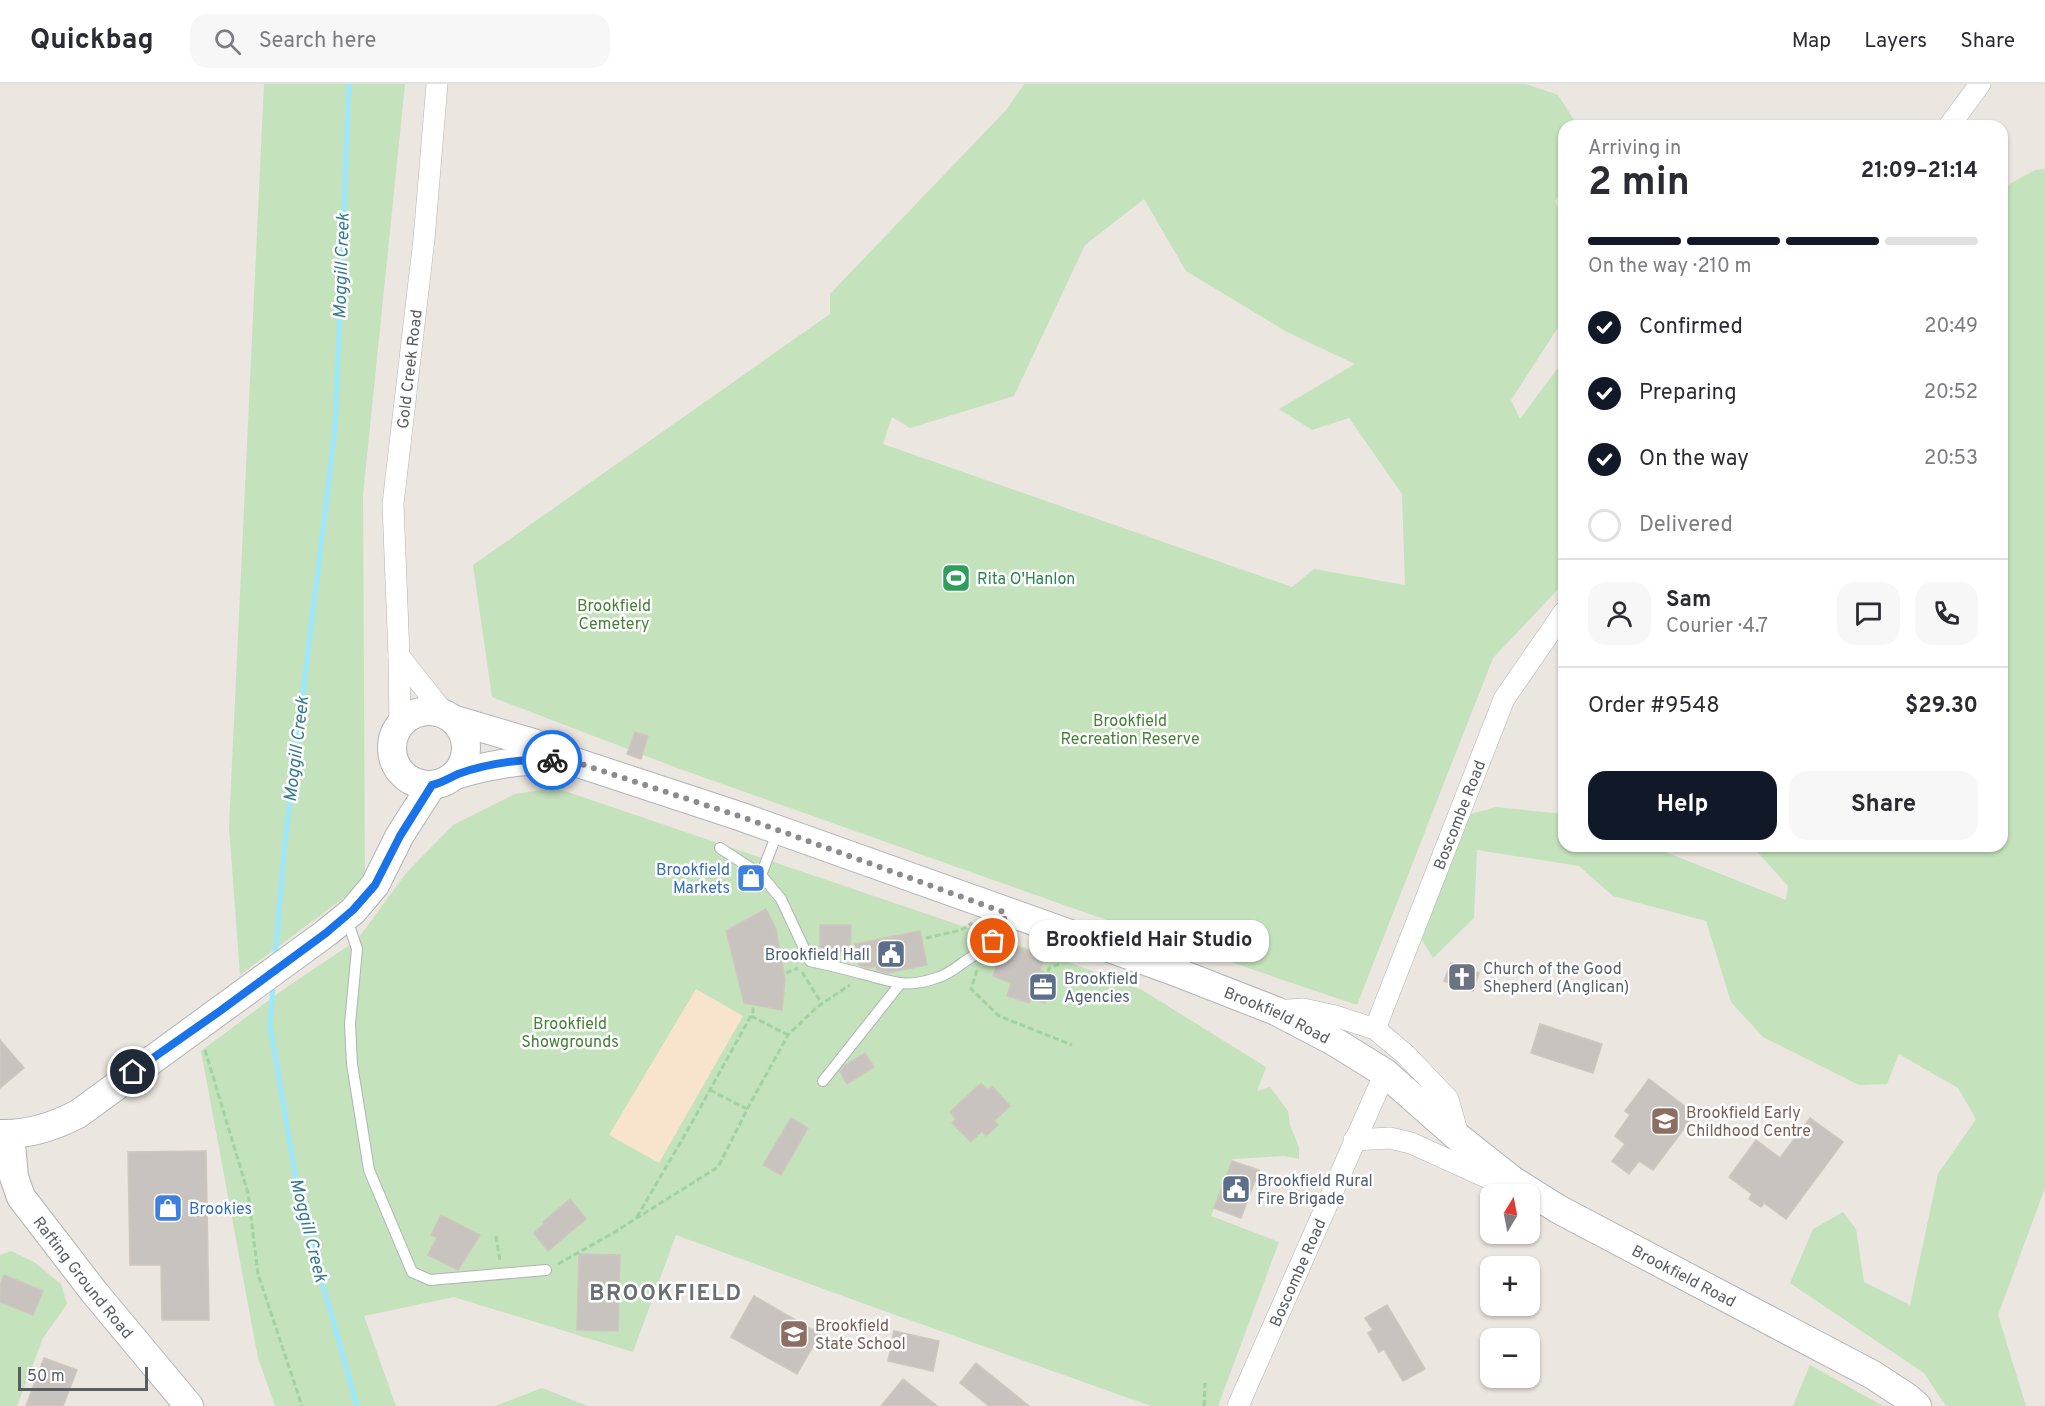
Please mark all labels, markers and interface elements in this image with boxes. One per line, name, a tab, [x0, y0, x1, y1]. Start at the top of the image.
search box	[190, 14, 610, 68]
text: Quickbag	[30, 23, 154, 59]
icon: search	[211, 25, 244, 58]
text: Search here	[259, 28, 376, 55]
text: Map	[1792, 28, 1831, 55]
text: Layers	[1864, 28, 1927, 55]
text: Share	[1960, 28, 2015, 55]
text: Arriving in	[1588, 136, 1681, 162]
text: 21:09–21:14	[1861, 158, 1978, 185]
text: 2 min	[1588, 160, 1690, 209]
water label: Moggill Creek	[329, 212, 356, 319]
text: On the way · 210 m	[1588, 254, 1752, 280]
street label: Gold Creek Road	[394, 309, 428, 430]
icon: check	[1588, 311, 1621, 344]
text: Confirmed	[1639, 314, 1743, 341]
text: 20:49	[1924, 314, 1978, 340]
icon: check	[1588, 377, 1621, 410]
text: Preparing	[1639, 380, 1737, 407]
text: 20:52	[1924, 380, 1978, 406]
icon: check	[1588, 443, 1621, 476]
text: On the way	[1639, 446, 1749, 473]
text: 20:53	[1924, 446, 1978, 472]
text: Delivered	[1639, 512, 1733, 539]
sports icon: Rita O'Hanlon	[940, 562, 972, 594]
place label: Rita O'Hanlon	[977, 570, 1075, 590]
button: person	[1588, 582, 1651, 645]
button: chat	[1837, 582, 1900, 645]
button: phone	[1915, 582, 1978, 645]
text: Sam	[1666, 587, 1711, 614]
park label: Brookfield Cemetery	[577, 597, 651, 635]
text: Courier · 4.7	[1666, 614, 1768, 640]
text: Order #9548	[1588, 693, 1720, 720]
text: $29.30	[1905, 693, 1978, 720]
water label: Moggill Creek	[280, 694, 315, 803]
park label: Brookfield Recreation Reserve	[1061, 712, 1200, 750]
courier	[522, 730, 582, 790]
icon: bike	[536, 744, 569, 777]
street label: Boscombe Road	[1430, 758, 1491, 873]
button: Help	[1588, 771, 1777, 840]
button: Share	[1789, 771, 1978, 840]
place label: Brookfield Markets	[656, 861, 730, 899]
shop icon: Brookfield Markets	[735, 862, 767, 894]
pin	[967, 915, 1018, 966]
callout: Brookfield Hair Studio	[1029, 920, 1269, 962]
icon: bag	[976, 924, 1009, 957]
text: Brookfield Hair Studio	[1046, 928, 1252, 954]
public building icon: Brookfield Hall	[875, 938, 907, 970]
place label: Brookfield Hall	[765, 946, 870, 966]
place label: Church of the Good Shepherd (Anglican)	[1483, 960, 1629, 998]
church icon: Church of the Good Shepherd (Anglican)	[1446, 961, 1478, 993]
place label: Brookfield Agencies	[1064, 970, 1138, 1008]
office icon: Brookfield Agencies	[1027, 971, 1059, 1003]
street label: Brookfield Road	[1220, 984, 1333, 1050]
park label: Brookfield Showgrounds	[521, 1015, 619, 1053]
pin	[107, 1046, 158, 1097]
icon: home	[116, 1055, 149, 1088]
place label: Brookfield Early Childhood Centre	[1686, 1104, 1811, 1142]
school or university icon: Brookfield Early Childhood Centre	[1649, 1105, 1681, 1137]
place label: Brookfield Rural Fire Brigade	[1257, 1172, 1373, 1210]
public building icon: Brookfield Rural Fire Brigade	[1220, 1173, 1252, 1205]
water label: Moggill Creek	[284, 1176, 332, 1286]
north arrow	[1480, 1184, 1540, 1244]
map controls	[1480, 1184, 1540, 1388]
shop icon: Brookies	[152, 1192, 184, 1224]
place label: Brookies	[189, 1200, 252, 1220]
street label: Rafting Ground Road	[28, 1213, 137, 1343]
street label: Boscombe Road	[1266, 1216, 1331, 1330]
street label: Brookfield Road	[1628, 1242, 1739, 1313]
button: +	[1480, 1256, 1540, 1316]
district label: BROOKFIELD	[589, 1281, 743, 1308]
place label: Brookfield State School	[815, 1317, 906, 1355]
school or university icon: Brookfield State School	[778, 1318, 810, 1350]
button: −	[1480, 1328, 1540, 1388]
scale bar	[18, 1364, 148, 1392]
text: 50 m	[27, 1367, 65, 1387]

